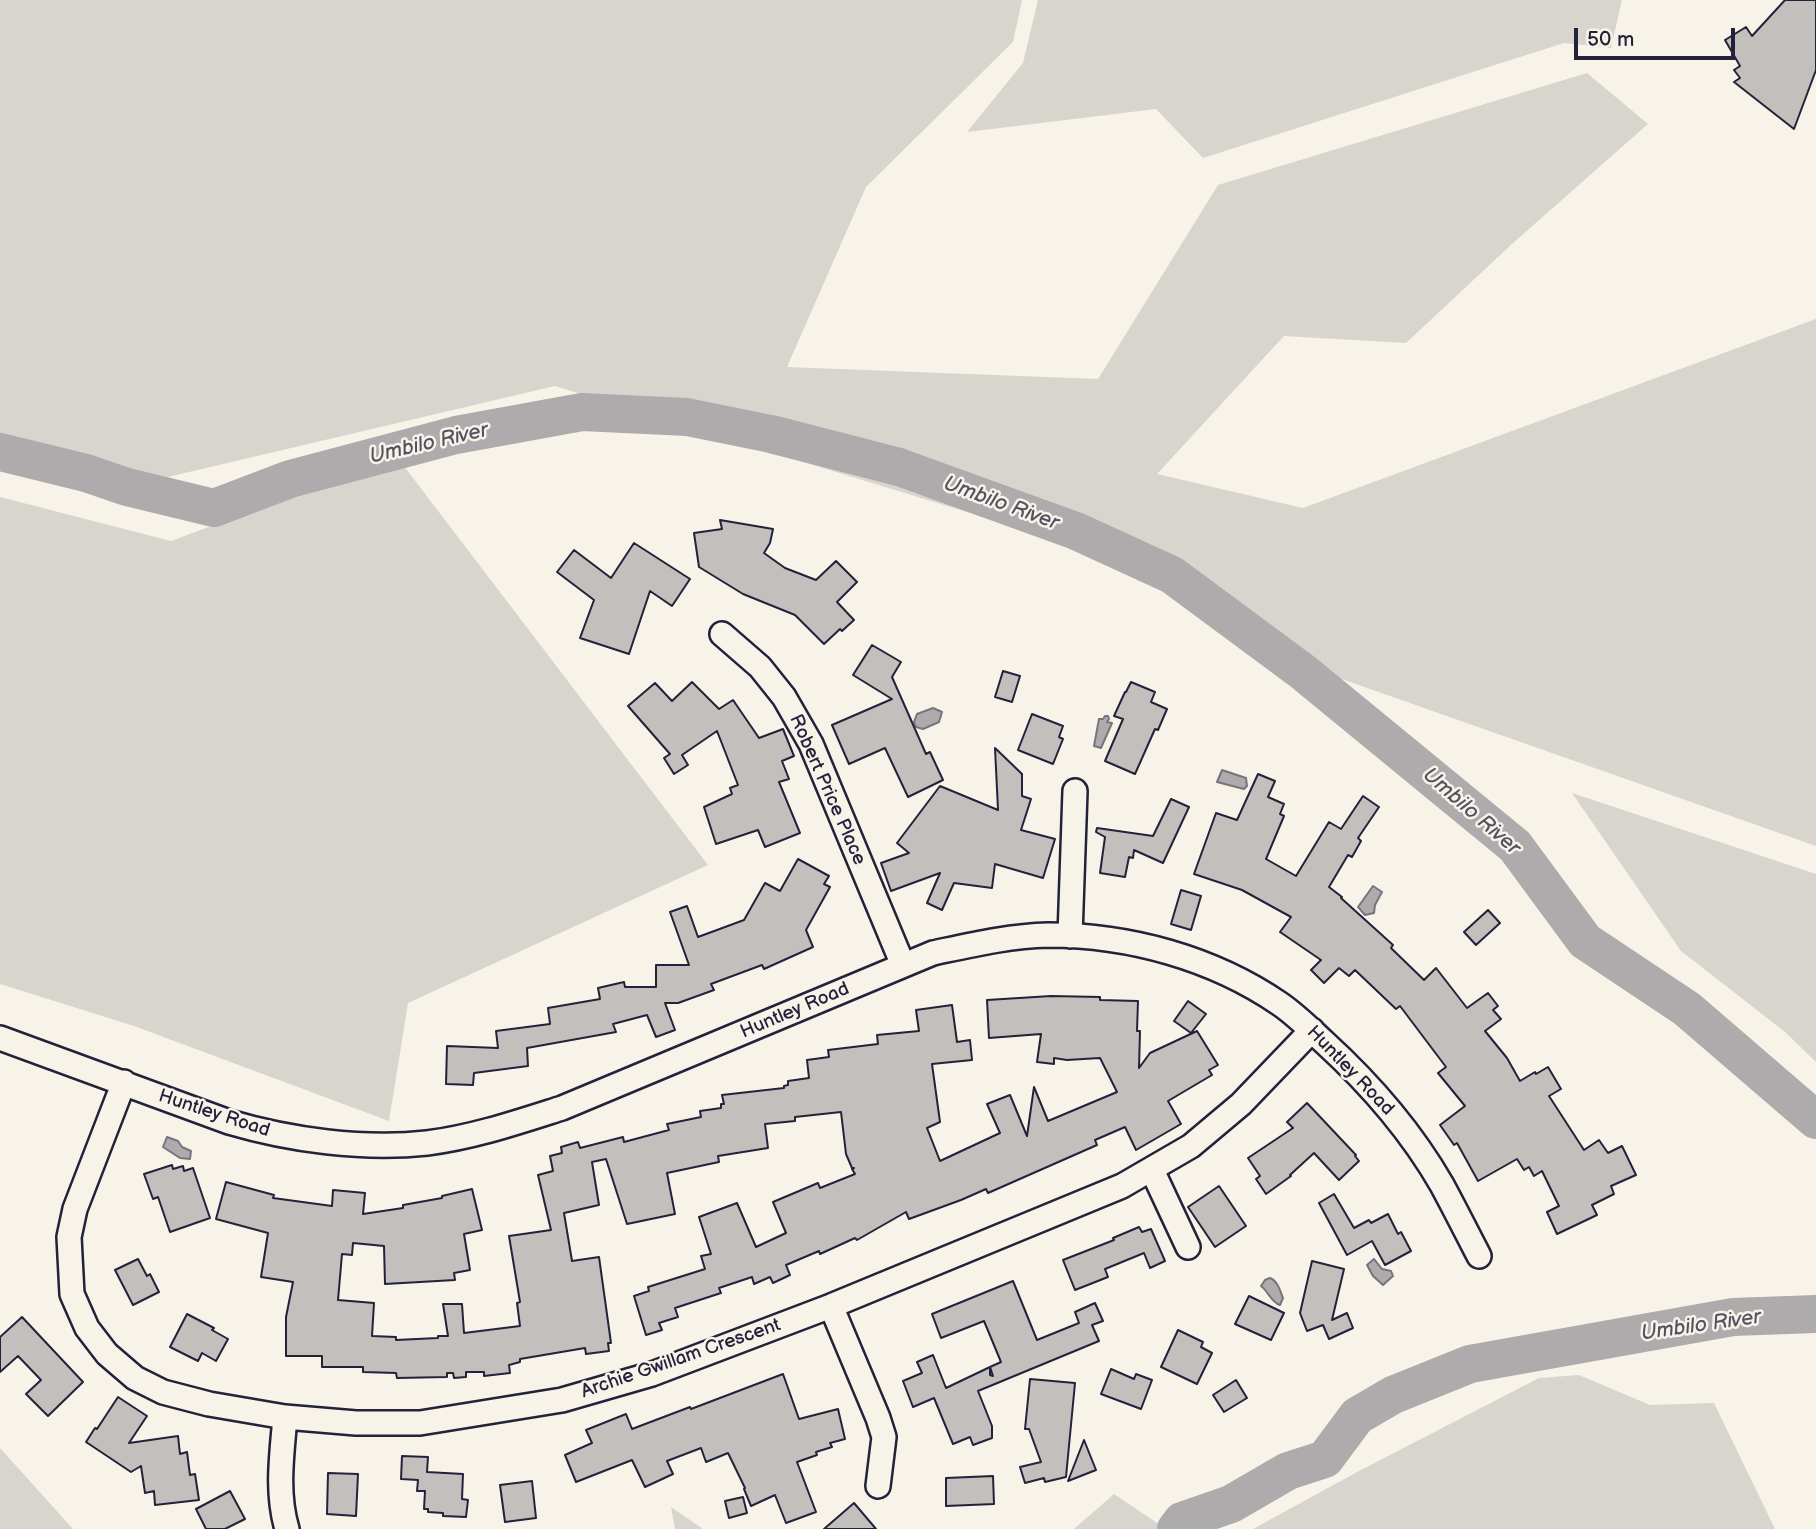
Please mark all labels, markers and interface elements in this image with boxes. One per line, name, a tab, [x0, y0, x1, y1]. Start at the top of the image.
scale bar	[1578, 14, 1739, 58]
text: 50 m	[1587, 27, 1634, 52]
water label: Umbilo River	[367, 418, 491, 470]
water label: Umbilo River	[940, 471, 1062, 537]
street label: Robert Price Place	[784, 711, 870, 869]
water label: Umbilo River	[1417, 763, 1525, 861]
street label: Huntley Road	[737, 978, 853, 1044]
street label: Huntley Road	[1302, 1021, 1398, 1121]
street label: Huntley Road	[155, 1085, 273, 1143]
water label: Umbilo River	[1639, 1305, 1763, 1347]
street label: Archie Gwillam Crescent	[578, 1314, 784, 1404]

